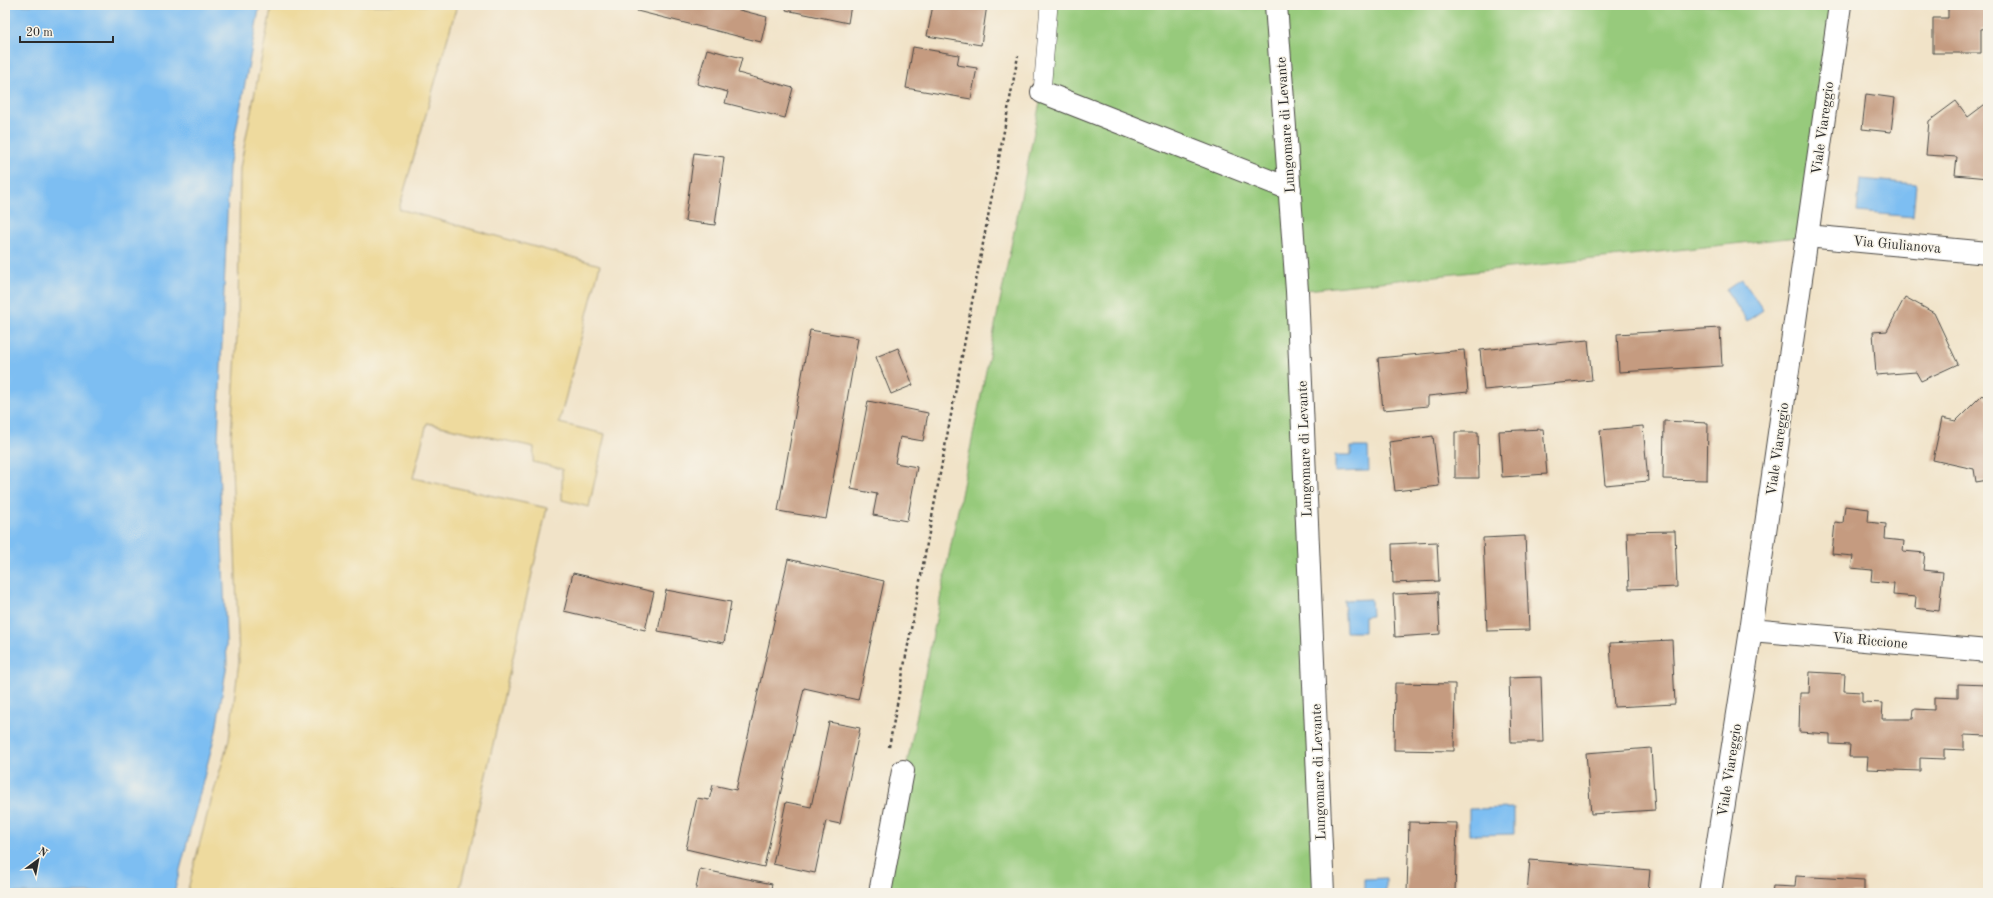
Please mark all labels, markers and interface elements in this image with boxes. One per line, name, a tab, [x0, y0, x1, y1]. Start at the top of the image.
scale bar	[20, 18, 113, 44]
text: 20 m	[26, 27, 53, 39]
street label: Lungomare di Levante	[1274, 56, 1298, 194]
street label: Viale Viareggio	[1810, 81, 1836, 176]
street label: Via Giulianova	[1852, 234, 1942, 256]
street label: Lungomare di Levante	[1296, 380, 1314, 518]
street label: Viale Viareggio	[1765, 402, 1791, 497]
street label: Via Riccione	[1832, 631, 1908, 651]
street label: Lungomare di Levante	[1310, 703, 1328, 841]
street label: Viale Viareggio	[1716, 723, 1744, 818]
north arrow	[18, 840, 58, 880]
text: N	[36, 846, 49, 860]

